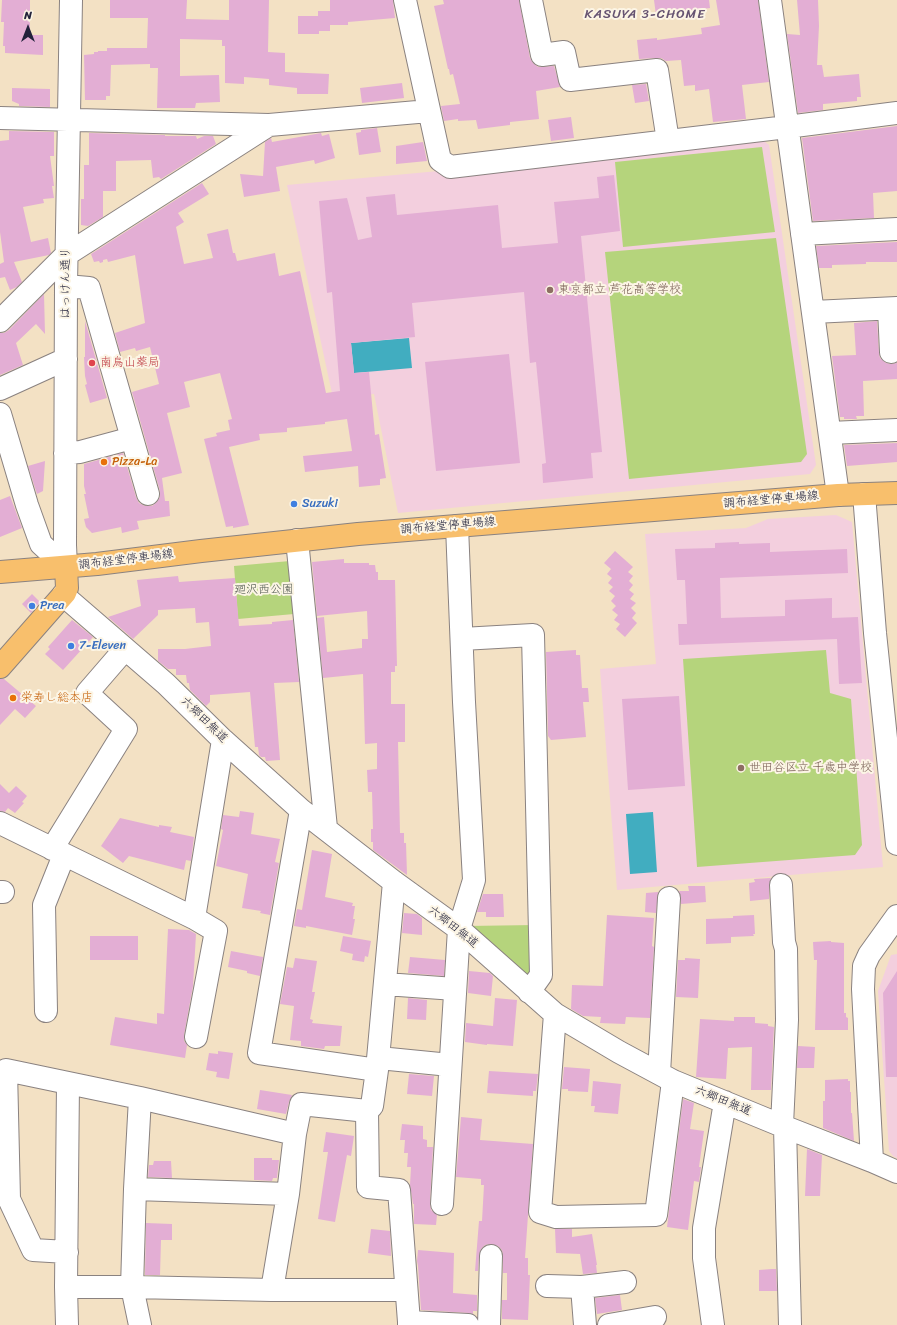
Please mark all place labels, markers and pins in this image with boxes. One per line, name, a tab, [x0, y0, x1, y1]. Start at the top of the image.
place label: 東京都立 芦花高等学校	[558, 283, 681, 297]
marker: 東京都立 芦花高等学校	[545, 285, 555, 295]
place label: 南烏山薬局	[100, 356, 160, 370]
marker: 南烏山薬局	[87, 358, 97, 368]
place label: Pizza-La	[112, 455, 157, 469]
marker: Pizza-La	[99, 457, 109, 467]
place label: Suzuki	[302, 497, 338, 511]
marker: Suzuki	[289, 499, 299, 509]
place label: Prea	[40, 599, 64, 613]
marker: Prea	[27, 601, 37, 611]
place label: 7-Eleven	[79, 639, 126, 653]
marker: 7-Eleven	[66, 641, 76, 651]
place label: 栄寿し総本店	[21, 691, 93, 705]
marker: 栄寿し総本店	[8, 693, 18, 703]
place label: 世田谷区立 千歳中学校	[749, 761, 872, 775]
marker: 世田谷区立 千歳中学校	[736, 763, 746, 773]

